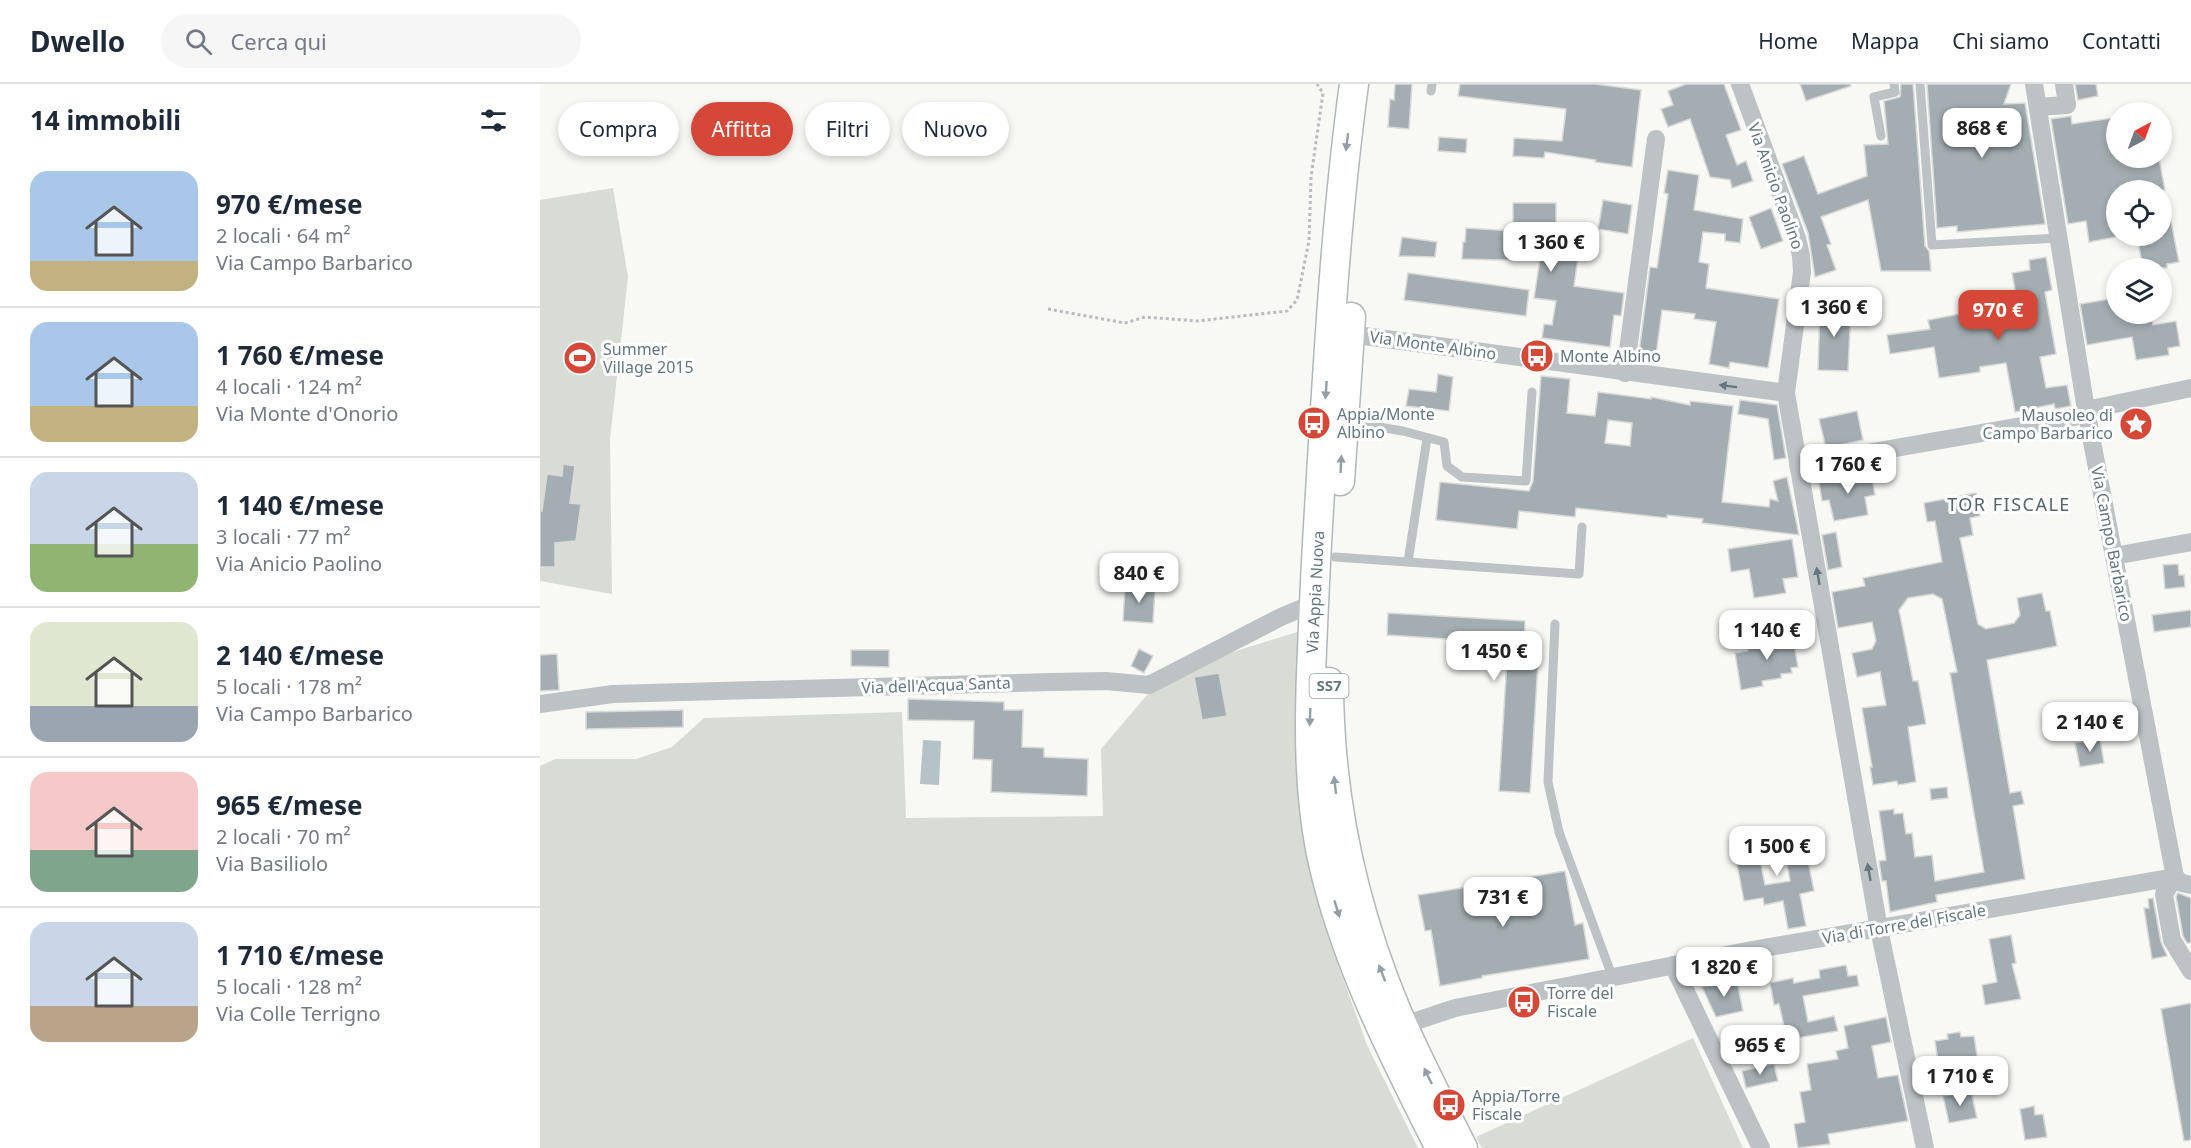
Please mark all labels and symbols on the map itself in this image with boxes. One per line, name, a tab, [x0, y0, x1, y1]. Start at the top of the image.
north arrow	[2106, 102, 2172, 168]
pin: 868 €	[1940, 108, 2024, 159]
street label: Via Anicio Paolino	[1743, 120, 1809, 252]
one-way arrow	[1342, 133, 1352, 152]
pin: 1 360 €	[1496, 222, 1606, 273]
pin: 1 360 €	[1779, 287, 1889, 338]
pin: 970 €	[1956, 290, 2040, 341]
street label: Via Monte Albino	[1368, 325, 1498, 365]
place label: Summer Village 2015	[603, 338, 694, 378]
bus stop icon: Monte Albino	[1519, 338, 1555, 374]
sports icon: Summer Village 2015	[562, 340, 598, 376]
place label: Monte Albino	[1560, 345, 1661, 367]
one-way arrow	[1321, 380, 1331, 399]
one-way arrow	[1718, 381, 1737, 390]
place label: Appia/Monte Albino	[1337, 403, 1435, 443]
place label: Mausoleo di Campo Barbarico	[1982, 404, 2113, 444]
bus stop icon: Appia/Monte Albino	[1296, 405, 1332, 441]
place icon: Mausoleo di Campo Barbarico	[2118, 406, 2154, 442]
pin: 1 760 €	[1793, 444, 1903, 495]
one-way arrow	[1336, 455, 1345, 474]
street label: Via Campo Barbarico	[2086, 465, 2138, 623]
district label: TOR FISCALE	[1947, 492, 2071, 516]
street label: Via Appia Nuova	[1301, 530, 1329, 654]
pin: 840 €	[1097, 553, 1181, 604]
one-way arrow	[1813, 566, 1822, 585]
pin: 1 140 €	[1712, 610, 1822, 661]
pin: 1 450 €	[1439, 631, 1549, 682]
street label: Via dell'Acqua Santa	[861, 671, 1011, 699]
road number: SS7	[1310, 674, 1348, 698]
pin: 2 140 €	[2035, 702, 2145, 753]
one-way arrow	[1305, 707, 1314, 726]
one-way arrow	[1330, 775, 1340, 794]
pin: 1 500 €	[1722, 826, 1832, 877]
one-way arrow	[1864, 862, 1873, 881]
pin: 731 €	[1461, 877, 1545, 928]
street label: Via di Torre del Fiscale	[1821, 899, 1987, 949]
one-way arrow	[1332, 900, 1342, 918]
pin: 1 820 €	[1669, 947, 1779, 998]
one-way arrow	[1377, 964, 1387, 982]
place label: Torre del Fiscale	[1547, 982, 1614, 1022]
bus stop icon: Torre del Fiscale	[1506, 984, 1542, 1020]
pin: 965 €	[1718, 1025, 1802, 1076]
pin: 1 710 €	[1905, 1056, 2015, 1107]
one-way arrow	[1424, 1068, 1433, 1085]
place label: Appia/Torre Fiscale	[1472, 1085, 1560, 1125]
bus stop icon: Appia/Torre Fiscale	[1431, 1087, 1467, 1123]

